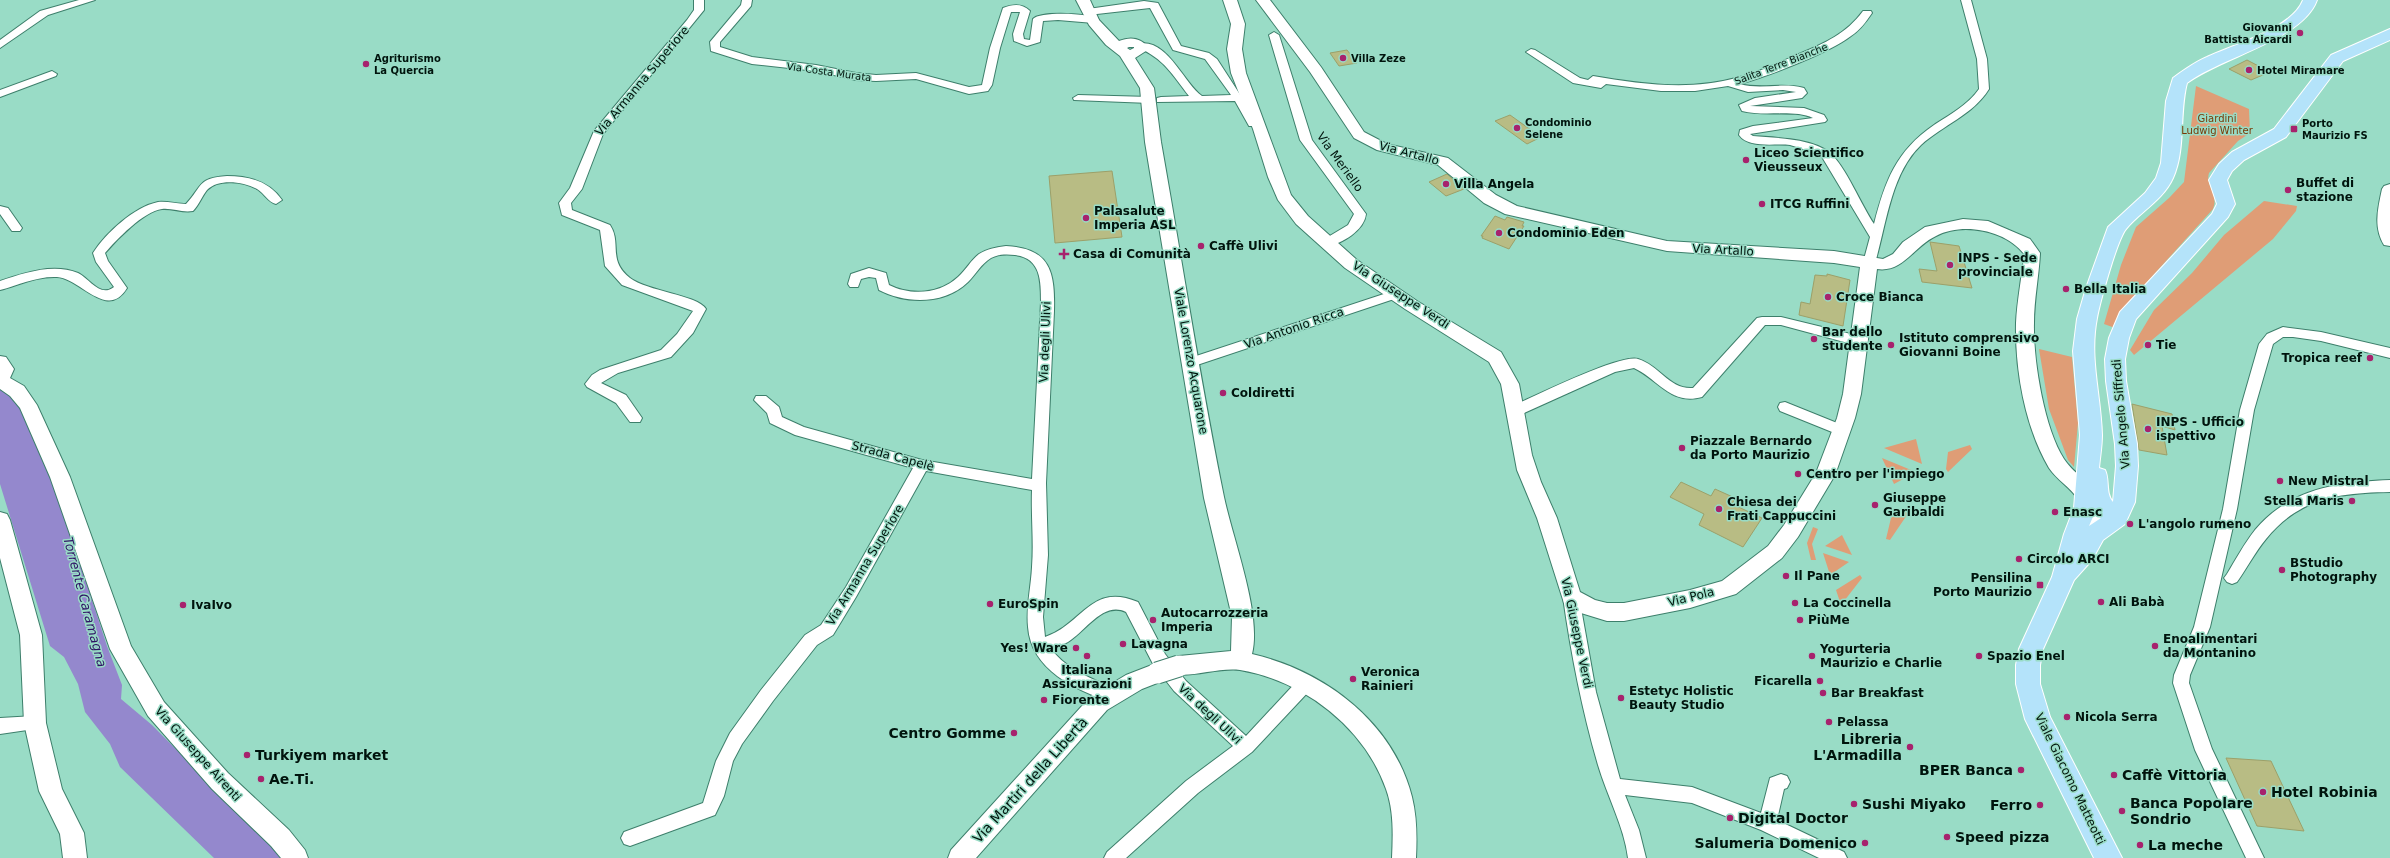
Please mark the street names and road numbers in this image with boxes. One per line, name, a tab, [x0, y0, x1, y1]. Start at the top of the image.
street label: Via Armanna Superiore	[592, 23, 692, 139]
street label: Salita Terre Bianche	[1733, 41, 1829, 87]
street label: Via Costa Murata	[786, 61, 872, 83]
street label: Via Meriello	[1314, 130, 1366, 194]
street label: Via Artallo	[1377, 138, 1441, 168]
street label: Via Artallo	[1692, 241, 1754, 259]
street label: Via Giuseppe Verdi	[1350, 258, 1452, 332]
street label: Viale Lorenzo Acquarone	[1171, 287, 1211, 435]
street label: Via degli Ulivi	[1037, 301, 1053, 383]
street label: Via Antonio Ricca	[1242, 304, 1346, 352]
street label: Via Angelo Siffredi	[2109, 359, 2133, 469]
street label: Strada Capelè	[850, 438, 936, 474]
street label: Via Armanna Superiore	[823, 502, 907, 628]
street label: Via Giuseppe Verdi	[1558, 576, 1596, 690]
street label: Via Pola	[1666, 584, 1716, 610]
street label: Via degli Ulivi	[1175, 681, 1245, 747]
street label: Via Giuseppe Airenti	[152, 704, 244, 804]
street label: Viale Giacomo Matteotti	[2032, 711, 2108, 847]
street label: Via Martiri della Libertà	[969, 714, 1091, 846]

